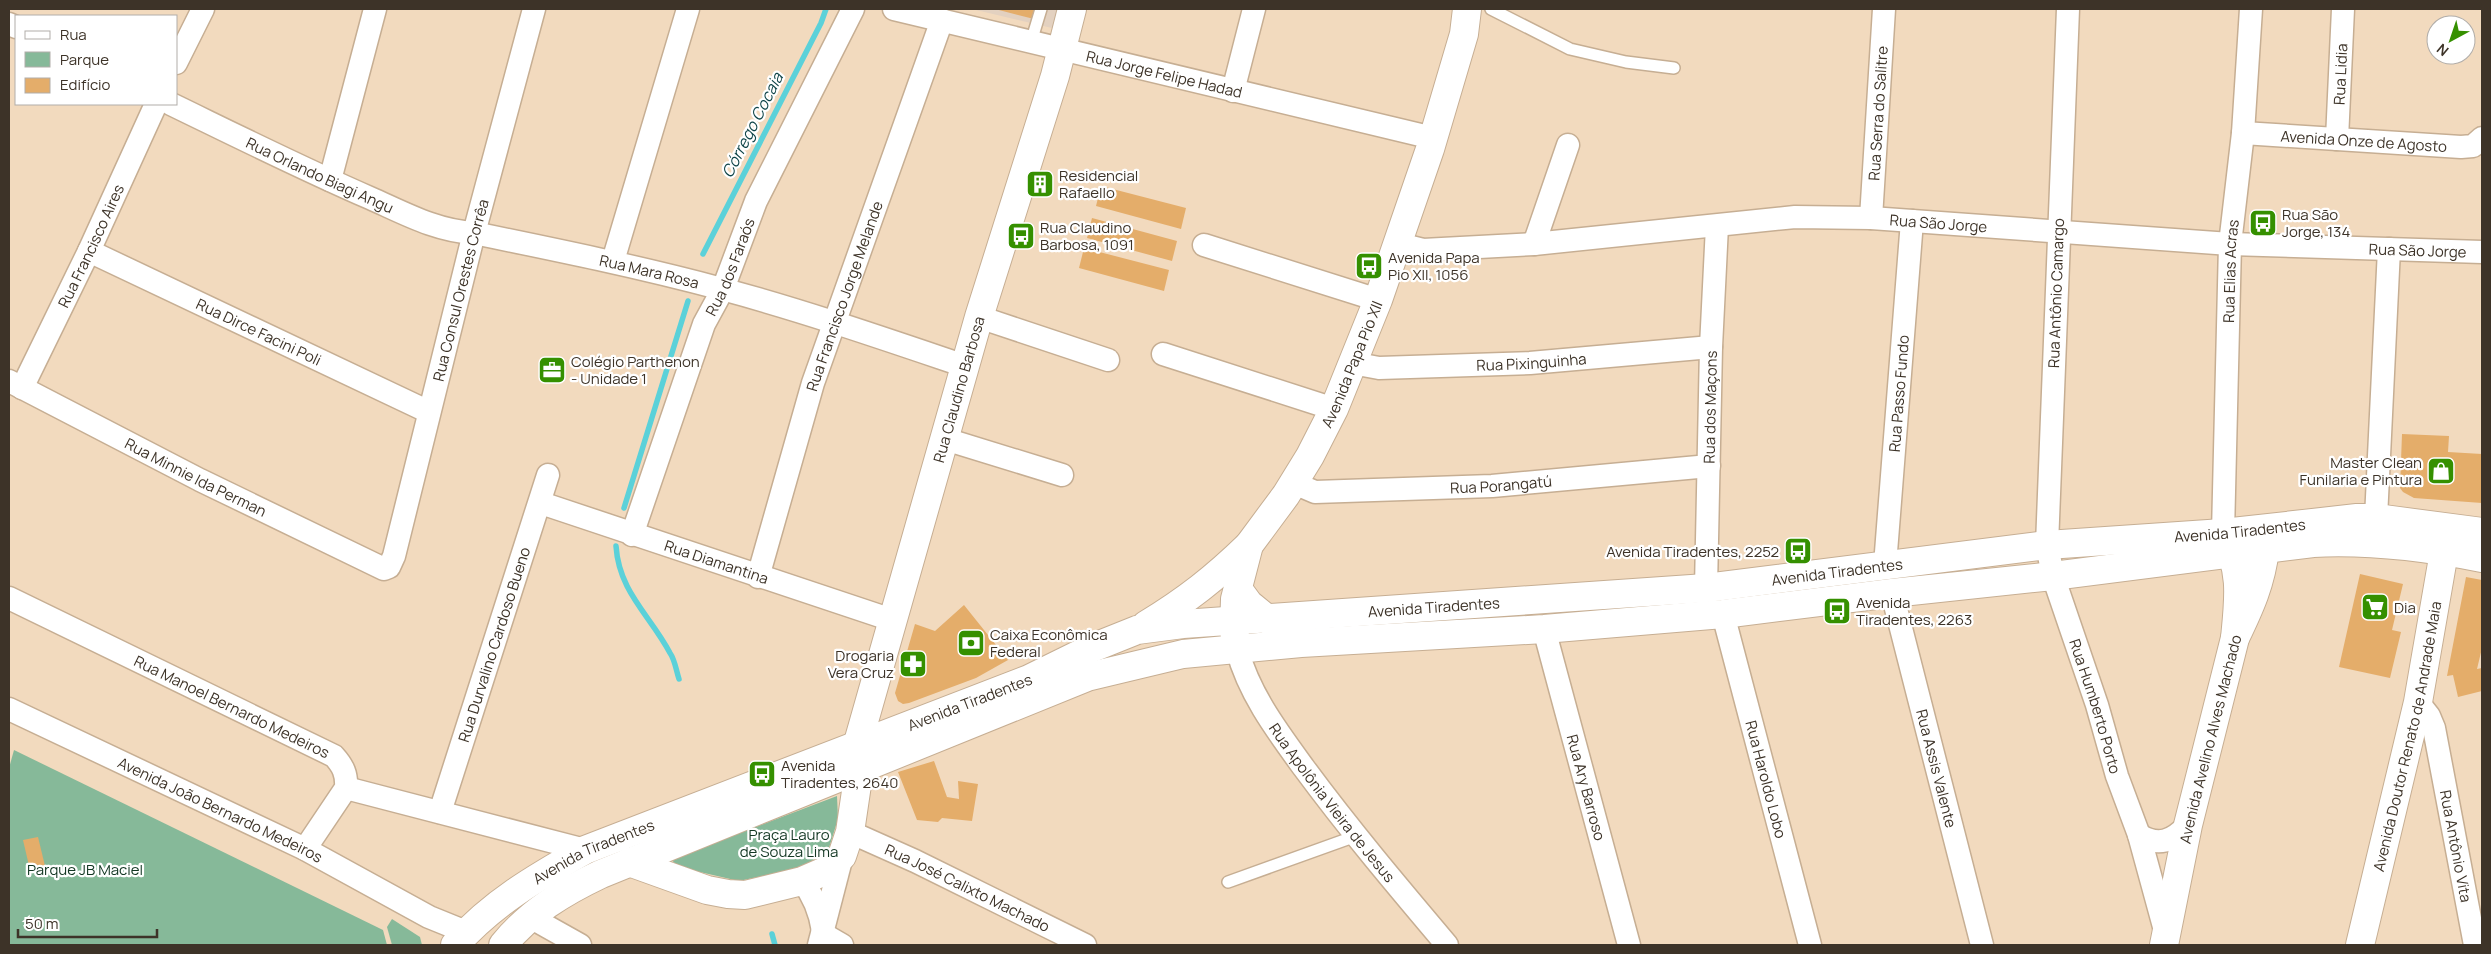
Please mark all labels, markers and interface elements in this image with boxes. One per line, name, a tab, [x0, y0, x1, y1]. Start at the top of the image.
legend	[15, 15, 178, 105]
north arrow	[2426, 15, 2476, 65]
text: Rua	[60, 24, 87, 45]
text: N	[2432, 40, 2452, 61]
street label: Rua Lidia	[2328, 43, 2352, 105]
street label: Rua Jorge Felipe Hadad	[1084, 45, 1245, 103]
street label: Rua Serra do Salitre	[1863, 45, 1892, 181]
text: Parque	[60, 49, 109, 70]
water label: Córrego Cocaia	[716, 68, 788, 181]
text: Edifício	[60, 74, 111, 95]
street label: Avenida Onze de Agosto	[2280, 125, 2448, 157]
street label: Rua Orlando Biagi Angu	[243, 132, 397, 218]
place label: Residencial Rafaello	[1059, 165, 1138, 203]
building icon: Residencial Rafaello	[1025, 169, 1055, 199]
street label: Rua Francisco Aires	[53, 181, 129, 311]
street label: Rua Consul Orestes Corrêa	[427, 197, 493, 383]
street label: Rua Francisco Jorge Melande	[801, 198, 887, 393]
place label: Rua São Jorge, 134	[2282, 204, 2350, 242]
bus stop icon: Rua São Jorge, 134	[2248, 208, 2278, 238]
street label: Rua São Jorge	[1889, 209, 1988, 237]
street label: Rua dos Faraós	[700, 215, 759, 319]
place label: Rua Claudino Barbosa, 1091	[1040, 217, 1134, 255]
street label: Rua Antônio Camargo	[2043, 218, 2069, 368]
street label: Rua Elias Acras	[2218, 218, 2243, 323]
bus stop icon: Rua Claudino Barbosa, 1091	[1006, 221, 1036, 251]
street label: Rua São Jorge	[2368, 238, 2467, 262]
place label: Avenida Papa Pio XII, 1056	[1388, 247, 1480, 285]
street label: Rua Mara Rosa	[598, 249, 701, 293]
bus stop icon: Avenida Papa Pio XII, 1056	[1354, 251, 1384, 281]
street label: Rua Dirce Facini Poli	[193, 293, 325, 370]
street label: Avenida Papa Pio XII	[1316, 298, 1387, 431]
street label: Rua Claudino Barbosa	[928, 314, 989, 465]
street label: Rua Passo Fundo	[1883, 334, 1914, 453]
street label: Rua Pixinguinha	[1476, 348, 1587, 375]
street label: Rua dos Maçons	[1698, 350, 1721, 464]
place label: Colégio Parthenon - Unidade 1	[571, 351, 700, 389]
office icon: Colégio Parthenon - Unidade 1	[537, 355, 567, 385]
street label: Rua Minnie Ida Perman	[121, 432, 270, 521]
place label: Master Clean Funilaria e Pintura	[2299, 452, 2422, 490]
shop icon: Master Clean Funilaria e Pintura	[2426, 456, 2456, 486]
street label: Rua Porangatú	[1450, 470, 1553, 498]
street label: Avenida Tiradentes	[2173, 513, 2307, 547]
street label: Rua Diamantina	[662, 534, 771, 589]
bus stop icon: Avenida Tiradentes, 2252	[1783, 536, 1813, 566]
place label: Avenida Tiradentes, 2252	[1606, 541, 1779, 562]
street label: Rua Durvalino Cardoso Bueno	[453, 544, 535, 745]
street label: Avenida Tiradentes	[1770, 553, 1904, 590]
street label: Avenida Tiradentes	[1367, 592, 1500, 622]
place label: Avenida Tiradentes, 2263	[1856, 592, 1972, 630]
supermarket icon: Dia	[2360, 592, 2390, 622]
bus stop icon: Avenida Tiradentes, 2263	[1822, 596, 1852, 626]
place label: Dia	[2394, 597, 2416, 618]
street label: Avenida Doutor Renato de Andrade Maia	[2367, 599, 2446, 874]
place label: Caixa Econômica Federal	[990, 624, 1108, 662]
bank icon: Caixa Econômica Federal	[956, 628, 986, 658]
street label: Avenida Avelino Alves Machado	[2174, 632, 2246, 845]
street label: Rua Humberto Porto	[2065, 636, 2126, 776]
place label: Drogaria Vera Cruz	[828, 645, 894, 683]
pharmacy icon: Drogaria Vera Cruz	[898, 649, 928, 679]
street label: Rua Manoel Bernardo Medeiros	[131, 650, 333, 763]
street label: Avenida Tiradentes	[904, 668, 1035, 735]
street label: Rua Assis Valente	[1912, 707, 1962, 830]
street label: Rua Haroldo Lobo	[1741, 718, 1792, 841]
street label: Rua Apolônia Vieira de Jesus	[1265, 719, 1400, 886]
street label: Rua Ary Barroso	[1562, 732, 1611, 843]
street label: Avenida João Bernardo Medeiros	[114, 752, 327, 867]
place label: Avenida Tiradentes, 2640	[781, 755, 898, 793]
bus stop icon: Avenida Tiradentes, 2640	[747, 759, 777, 789]
street label: Rua Antônio Vita	[2435, 788, 2477, 904]
street label: Avenida Tiradentes	[529, 814, 657, 889]
park label: Praça Lauro de Souza Lima	[740, 824, 838, 862]
street label: Rua José Calixto Machado	[882, 838, 1054, 937]
park label: Parque JB Maciel	[27, 859, 143, 880]
scale bar	[18, 906, 156, 938]
text: 50 m	[25, 913, 59, 934]

